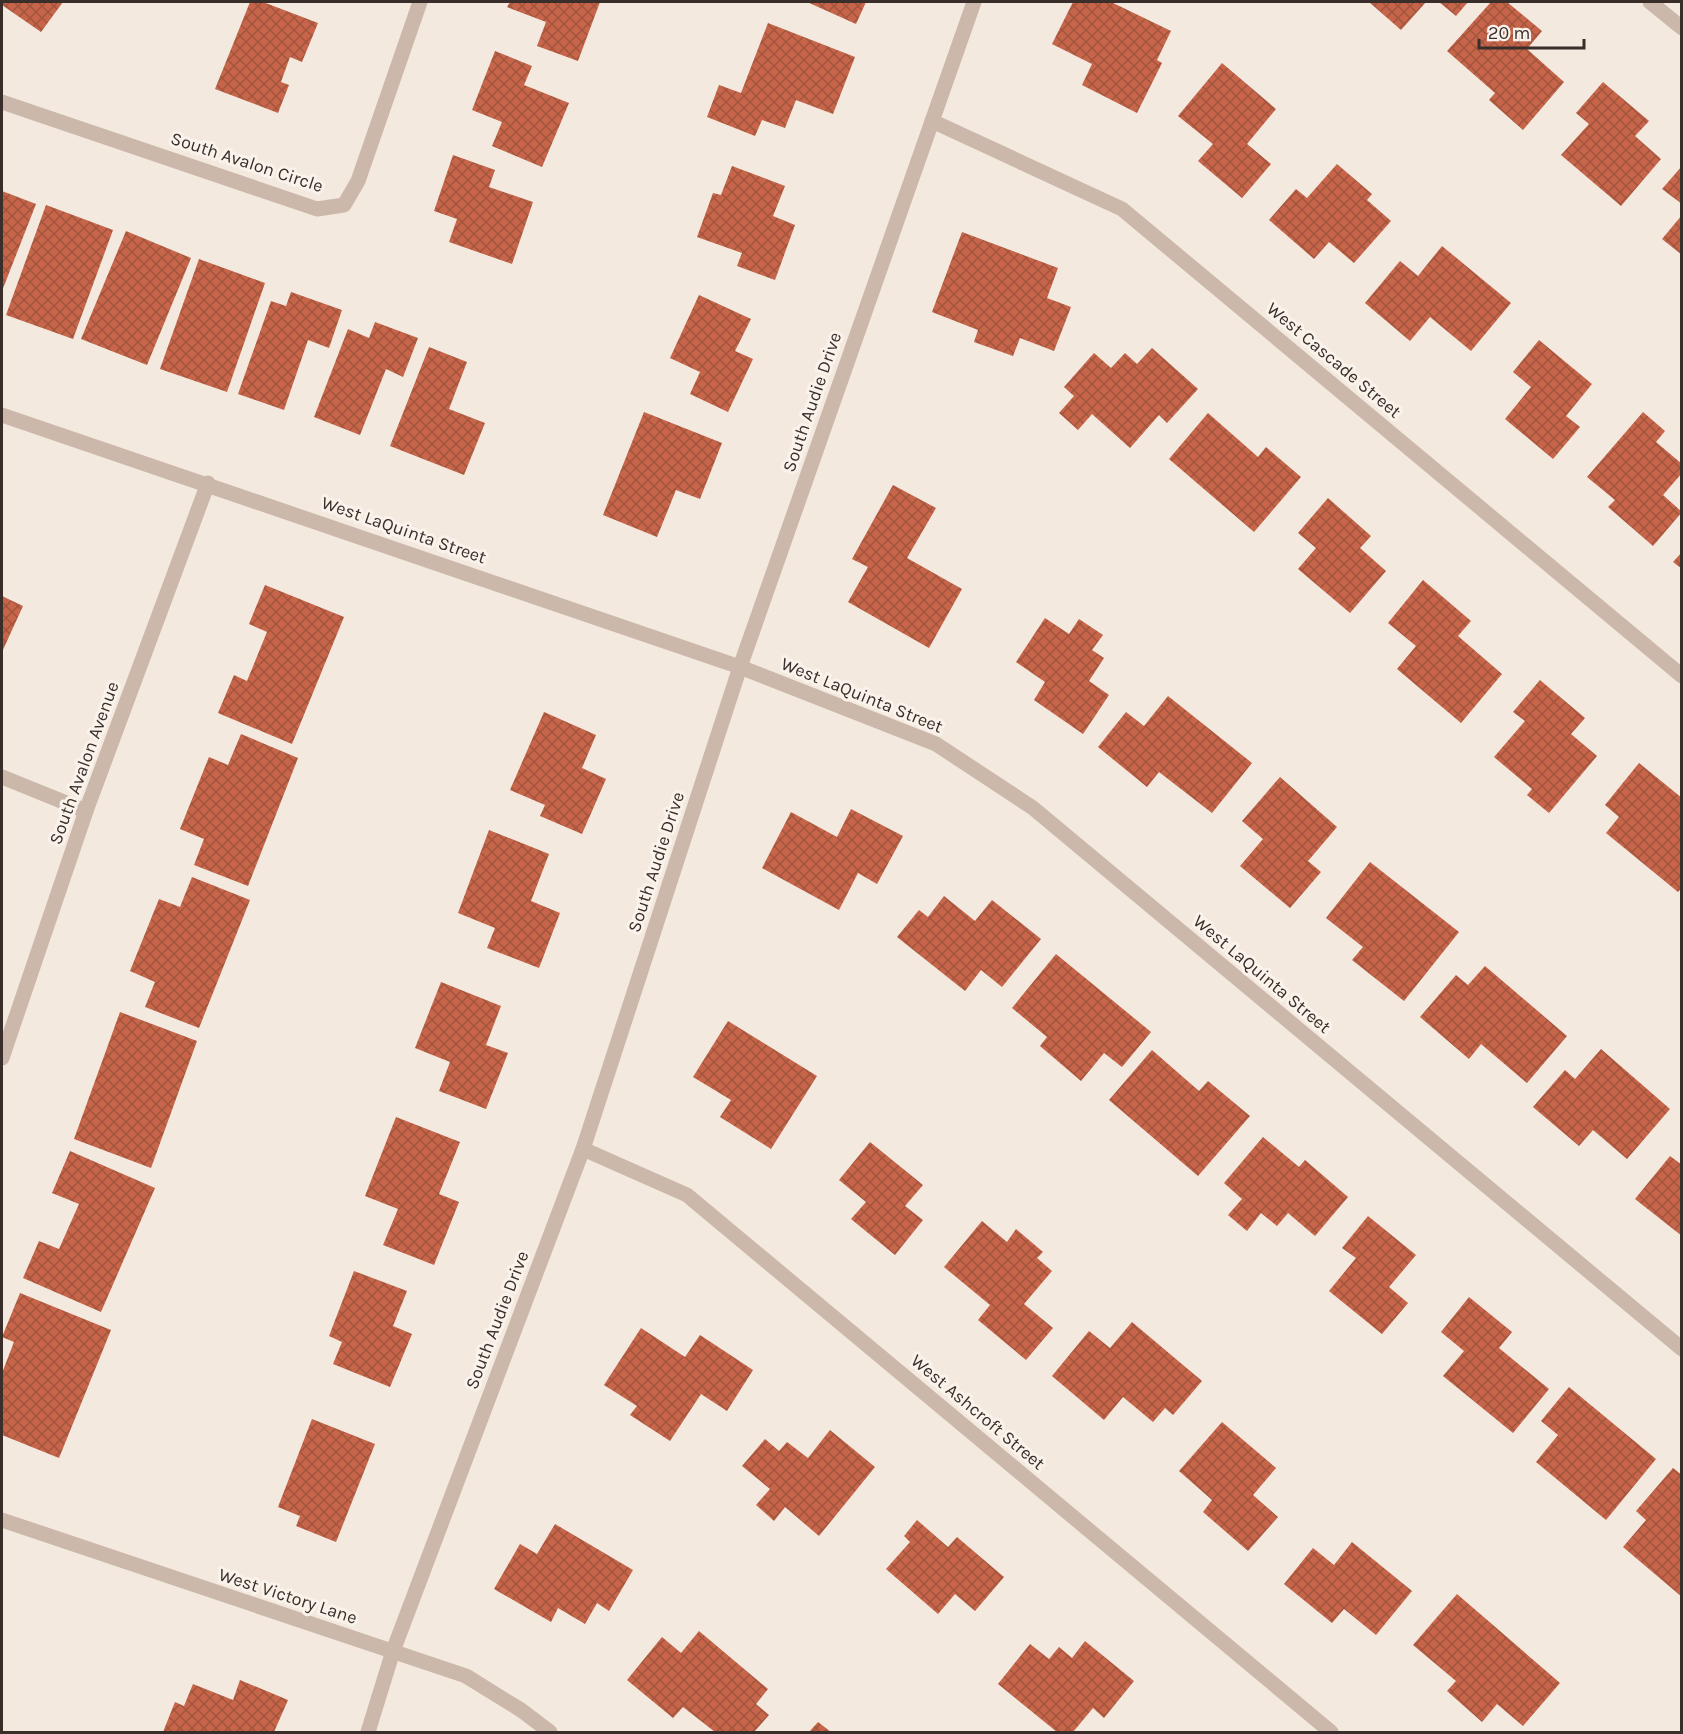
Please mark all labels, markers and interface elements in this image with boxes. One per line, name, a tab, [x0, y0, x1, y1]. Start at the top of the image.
scale bar	[1479, 12, 1584, 50]
text: 20 m	[1488, 22, 1530, 44]
street label: South Avalon Circle	[168, 127, 326, 197]
street label: West Cascade Street	[1262, 297, 1406, 423]
street label: South Audie Drive	[778, 329, 846, 475]
street label: West LaQuinta Street	[319, 491, 489, 569]
street label: West LaQuinta Street	[778, 652, 946, 738]
street label: South Avalon Avenue	[44, 679, 124, 847]
street label: South Audie Drive	[623, 789, 689, 935]
street label: West LaQuinta Street	[1189, 910, 1335, 1038]
street label: South Audie Drive	[461, 1248, 533, 1392]
street label: West Ashcroft Street	[907, 1350, 1050, 1475]
street label: West Victory Lane	[216, 1563, 360, 1629]

